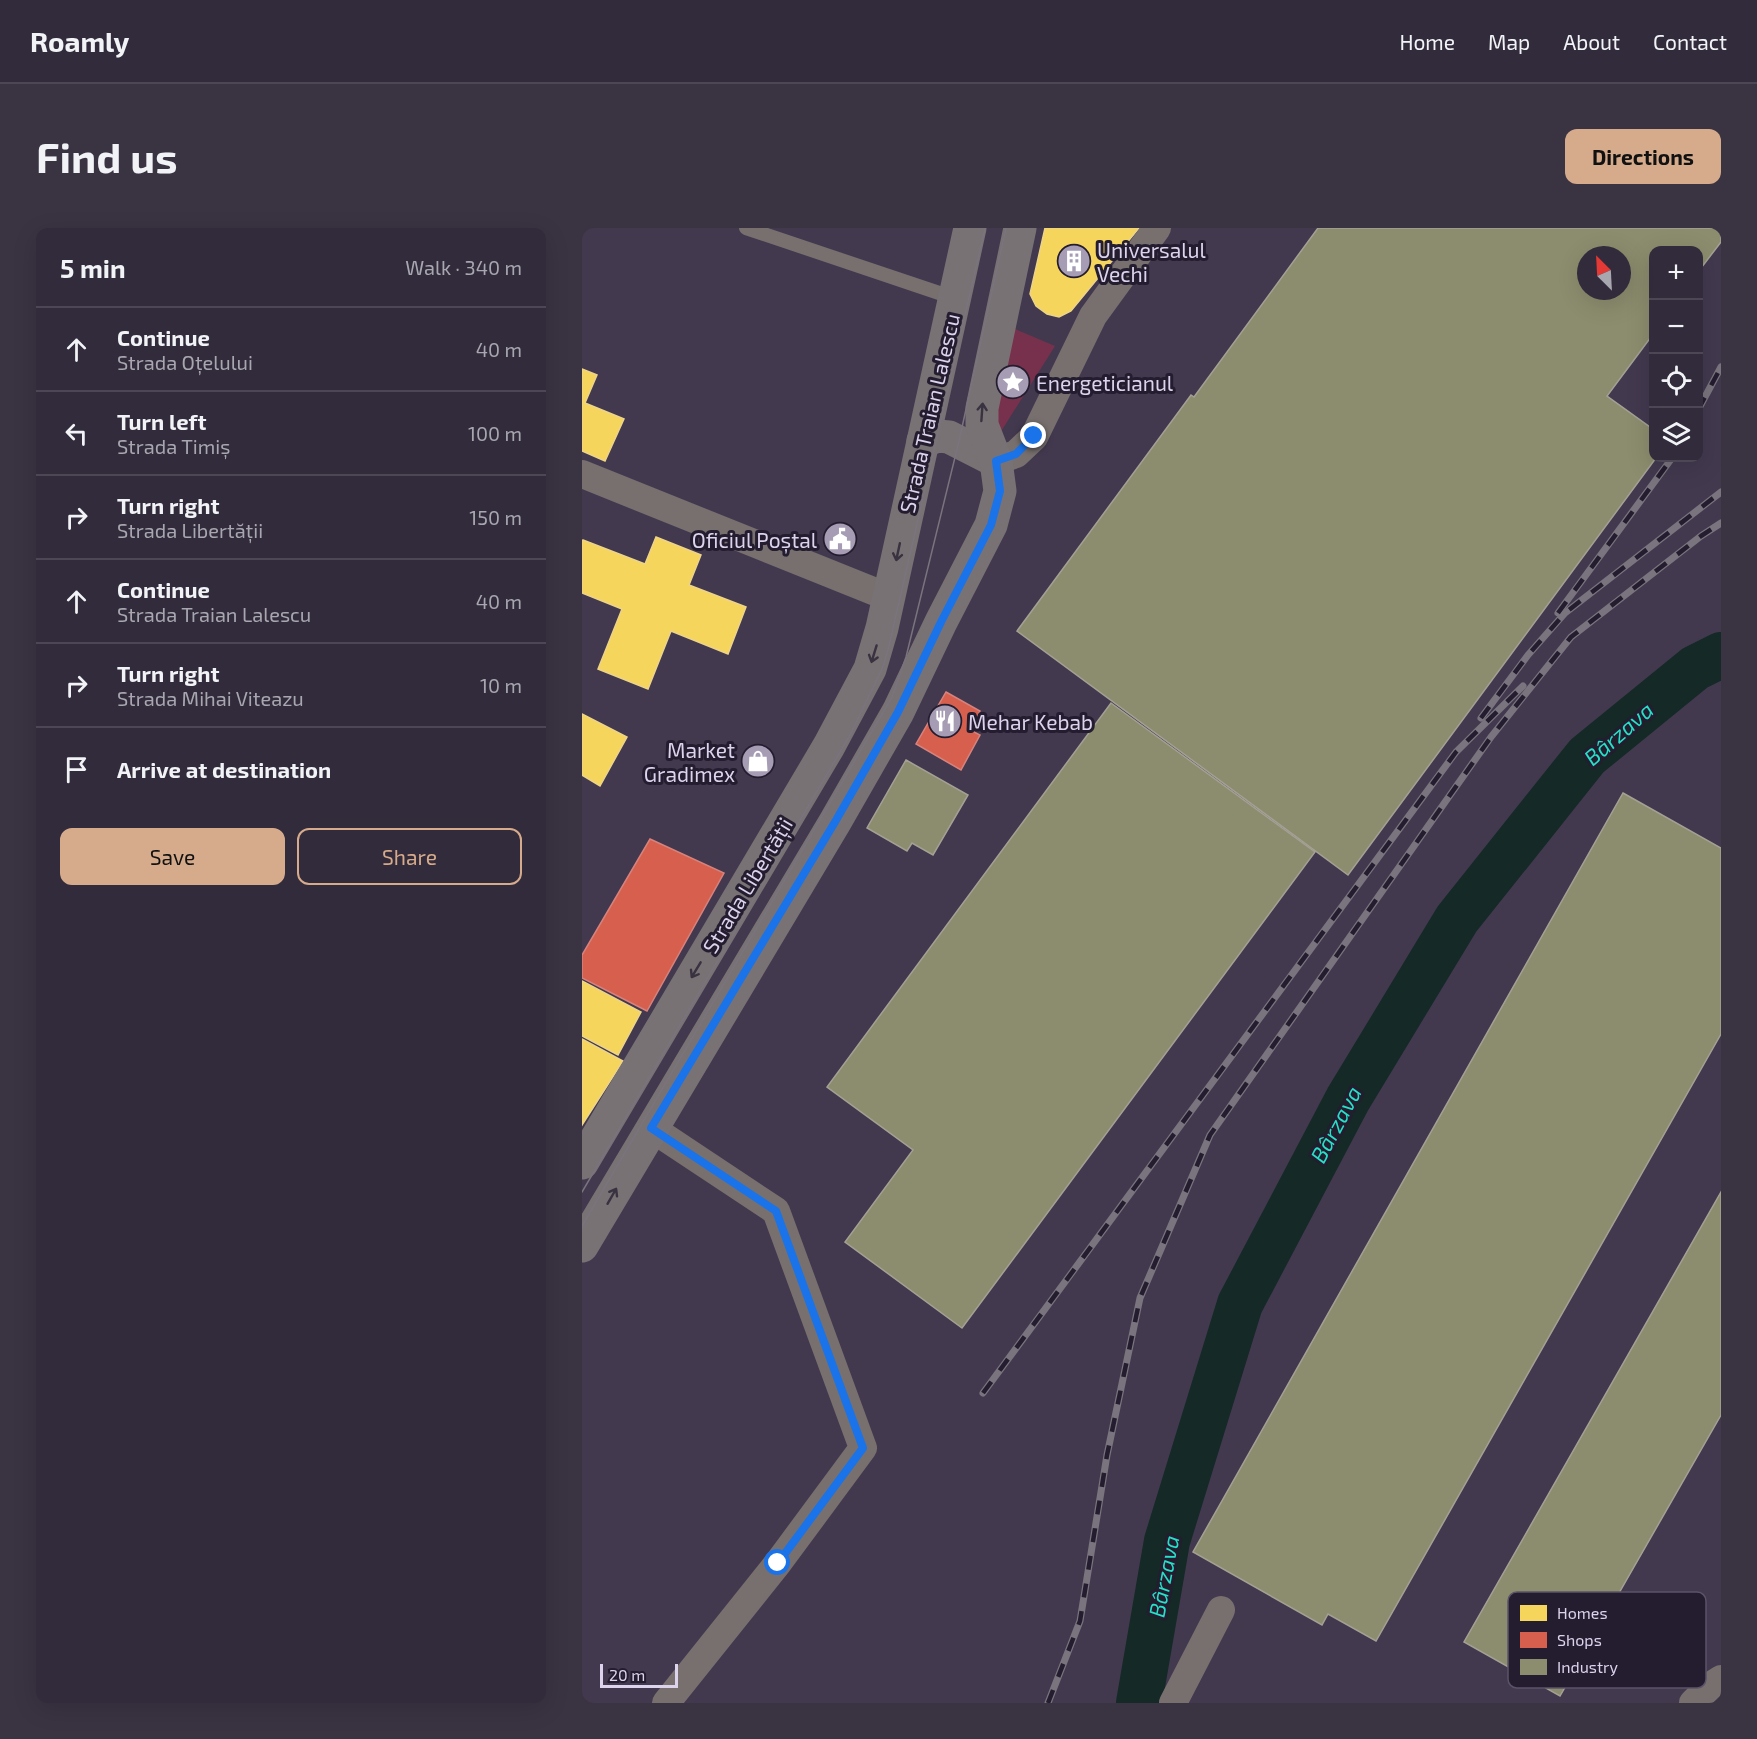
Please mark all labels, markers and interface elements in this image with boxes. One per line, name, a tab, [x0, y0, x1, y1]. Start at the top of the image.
text: Roamly	[30, 24, 129, 58]
text: Home	[1399, 29, 1455, 54]
text: Map	[1488, 29, 1530, 54]
text: About	[1563, 29, 1620, 54]
text: Contact	[1653, 29, 1727, 54]
button: Directions	[1565, 129, 1721, 184]
text: Find us	[36, 131, 178, 181]
place label: Universalul Vechi	[1097, 237, 1207, 286]
building icon: Universalul Vechi	[1056, 243, 1092, 279]
north arrow	[1577, 246, 1631, 300]
map controls	[1649, 246, 1703, 462]
button: +	[1649, 246, 1703, 300]
text: 5 min	[60, 252, 126, 283]
text: Walk · 340 m	[405, 255, 522, 279]
button: −	[1649, 300, 1703, 354]
street label: Strada Traian Lalescu	[894, 311, 964, 515]
text: Continue	[117, 324, 210, 350]
icon: ahead	[60, 333, 93, 366]
text: 40 m	[476, 337, 522, 361]
text: Strada Oțelului	[117, 350, 253, 374]
button: locate	[1649, 354, 1703, 408]
place icon: Energeticianul	[995, 364, 1031, 400]
place label: Energeticianul	[1036, 370, 1174, 395]
one-way arrow	[977, 403, 988, 423]
text: Turn left	[117, 408, 206, 434]
button: layers	[1649, 408, 1703, 462]
icon: left	[60, 417, 93, 450]
text: 100 m	[468, 421, 522, 445]
route end	[1020, 422, 1046, 448]
text: Strada Timiș	[117, 434, 230, 458]
text: Turn right	[117, 492, 219, 518]
icon: right	[60, 501, 93, 534]
text: 150 m	[469, 505, 522, 529]
text: Strada Libertății	[117, 518, 263, 542]
public building icon: Oficiul Poștal	[822, 521, 858, 557]
place label: Oficiul Poștal	[692, 527, 818, 554]
one-way arrow	[892, 542, 904, 561]
text: Continue	[117, 576, 210, 602]
icon: ahead	[60, 585, 93, 618]
text: 40 m	[476, 589, 522, 613]
text: Strada Traian Lalescu	[117, 602, 311, 626]
one-way arrow	[868, 644, 879, 663]
text: Turn right	[117, 660, 219, 686]
icon: right	[60, 669, 93, 702]
text: 10 m	[480, 673, 522, 697]
text: Strada Mihai Viteazu	[117, 686, 304, 710]
water label: Bârzava	[1578, 696, 1658, 770]
restaurant icon: Mehar Kebab	[927, 703, 963, 739]
place label: Mehar Kebab	[968, 709, 1093, 734]
place label: Market Gradimex	[644, 737, 735, 786]
shop icon: Market Gradimex	[740, 743, 776, 779]
icon: arrive	[60, 753, 93, 786]
text: Arrive at destination	[117, 756, 331, 782]
street label: Strada Libertății	[697, 813, 799, 958]
button: Save	[60, 828, 285, 885]
button: Share	[297, 828, 522, 885]
one-way arrow	[690, 961, 702, 978]
water label: Bârzava	[1304, 1081, 1366, 1167]
one-way arrow	[606, 1188, 618, 1205]
water label: Bârzava	[1142, 1533, 1184, 1619]
route start	[764, 1549, 790, 1575]
legend	[1508, 1592, 1706, 1688]
text: Homes	[1557, 1603, 1608, 1622]
text: Shops	[1557, 1630, 1602, 1649]
text: Industry	[1557, 1657, 1618, 1676]
scale bar	[600, 1661, 678, 1688]
text: 20 m	[609, 1665, 645, 1684]

